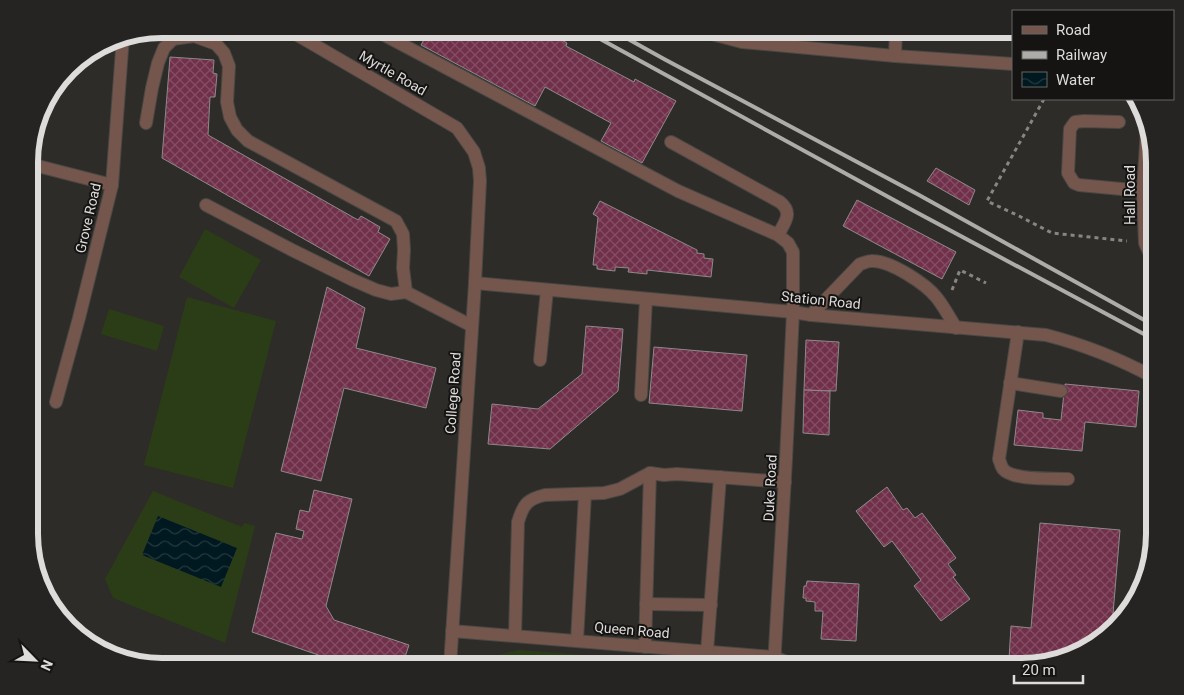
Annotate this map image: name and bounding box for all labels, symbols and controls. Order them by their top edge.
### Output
legend [1012,10,1174,100]
text: Road [1056,21,1090,39]
text: Railway [1056,46,1107,64]
street label: Myrtle Road [357,47,429,99]
text: Water [1056,71,1095,89]
street label: Hall Road [1122,165,1138,225]
street label: Grove Road [72,181,104,255]
street label: Station Road [780,288,862,312]
street label: College Road [442,351,464,435]
street label: Duke Road [760,454,780,522]
street label: Queen Road [594,619,670,641]
north arrow [10,635,60,685]
scale bar [1014,652,1083,684]
text: N [38,658,56,673]
text: 20 m [1022,661,1056,679]

